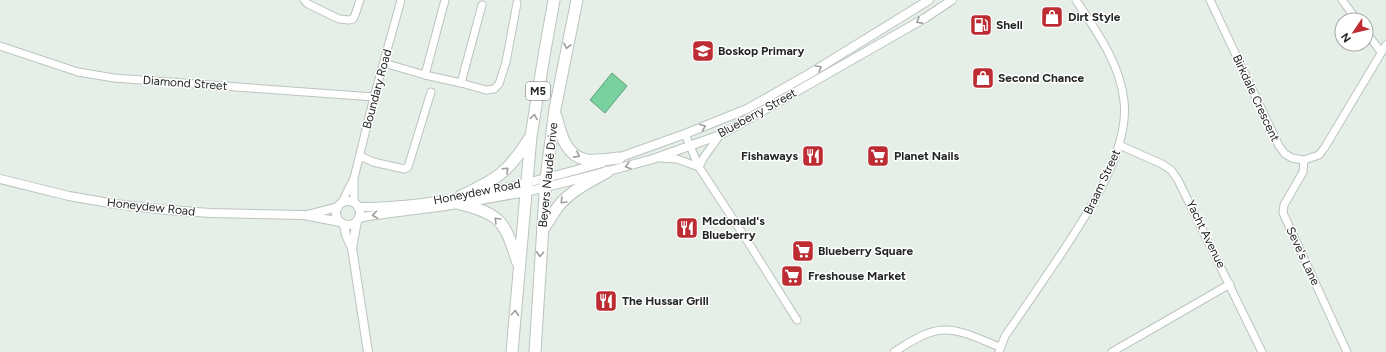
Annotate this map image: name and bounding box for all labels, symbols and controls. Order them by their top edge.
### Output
shop icon: Dirt Style [1039,4,1065,30]
place label: Dirt Style [1068,10,1121,24]
fuel station icon: Shell [968,12,994,38]
north arrow [1334,12,1374,52]
one-way arrow [916,16,923,23]
place label: Shell [996,18,1023,32]
text: N [1338,30,1354,45]
school or university icon: Boskop Primary [690,38,716,64]
one-way arrow [564,43,572,49]
place label: Boskop Primary [718,44,804,58]
street label: Boundary Road [360,48,394,130]
street label: Birkdale Crescent [1230,52,1282,144]
shop icon: Second Chance [970,65,996,91]
one-way arrow [815,66,822,73]
place label: Second Chance [998,71,1085,85]
street label: Diamond Street [142,73,228,93]
road number: M5 [526,82,550,100]
street label: Blueberry Street [715,85,799,140]
one-way arrow [529,114,538,120]
street label: Beyers Naudé Drive [536,121,561,228]
one-way arrow [700,123,707,131]
restaurant icon: Fishaways [800,143,826,169]
supermarket icon: Planet Nails [865,143,891,169]
street label: Braam Street [1081,147,1123,217]
place label: Fishaways [741,149,798,163]
place label: Planet Nails [894,149,959,163]
one-way arrow [573,150,580,158]
one-way arrow [625,161,632,169]
one-way arrow [501,167,509,174]
street label: Honeydew Road [432,177,522,207]
street label: Honeydew Road [106,195,196,219]
one-way arrow [560,196,568,204]
street label: Yacht Avenue [1184,198,1229,271]
one-way arrow [372,210,378,219]
place label: Mcdonald's Blueberry [702,214,765,242]
restaurant icon: Mcdonald's Blueberry [674,215,700,241]
one-way arrow [495,217,502,225]
street label: Seve's Lane [1283,225,1323,288]
supermarket icon: Blueberry Square [790,238,816,264]
place label: Blueberry Square [818,244,914,258]
one-way arrow [536,250,545,257]
supermarket icon: Freshouse Market [779,263,805,289]
place label: Freshouse Market [808,269,906,283]
restaurant icon: The Hussar Grill [593,288,619,314]
place label: The Hussar Grill [622,294,709,308]
one-way arrow [511,310,520,316]

